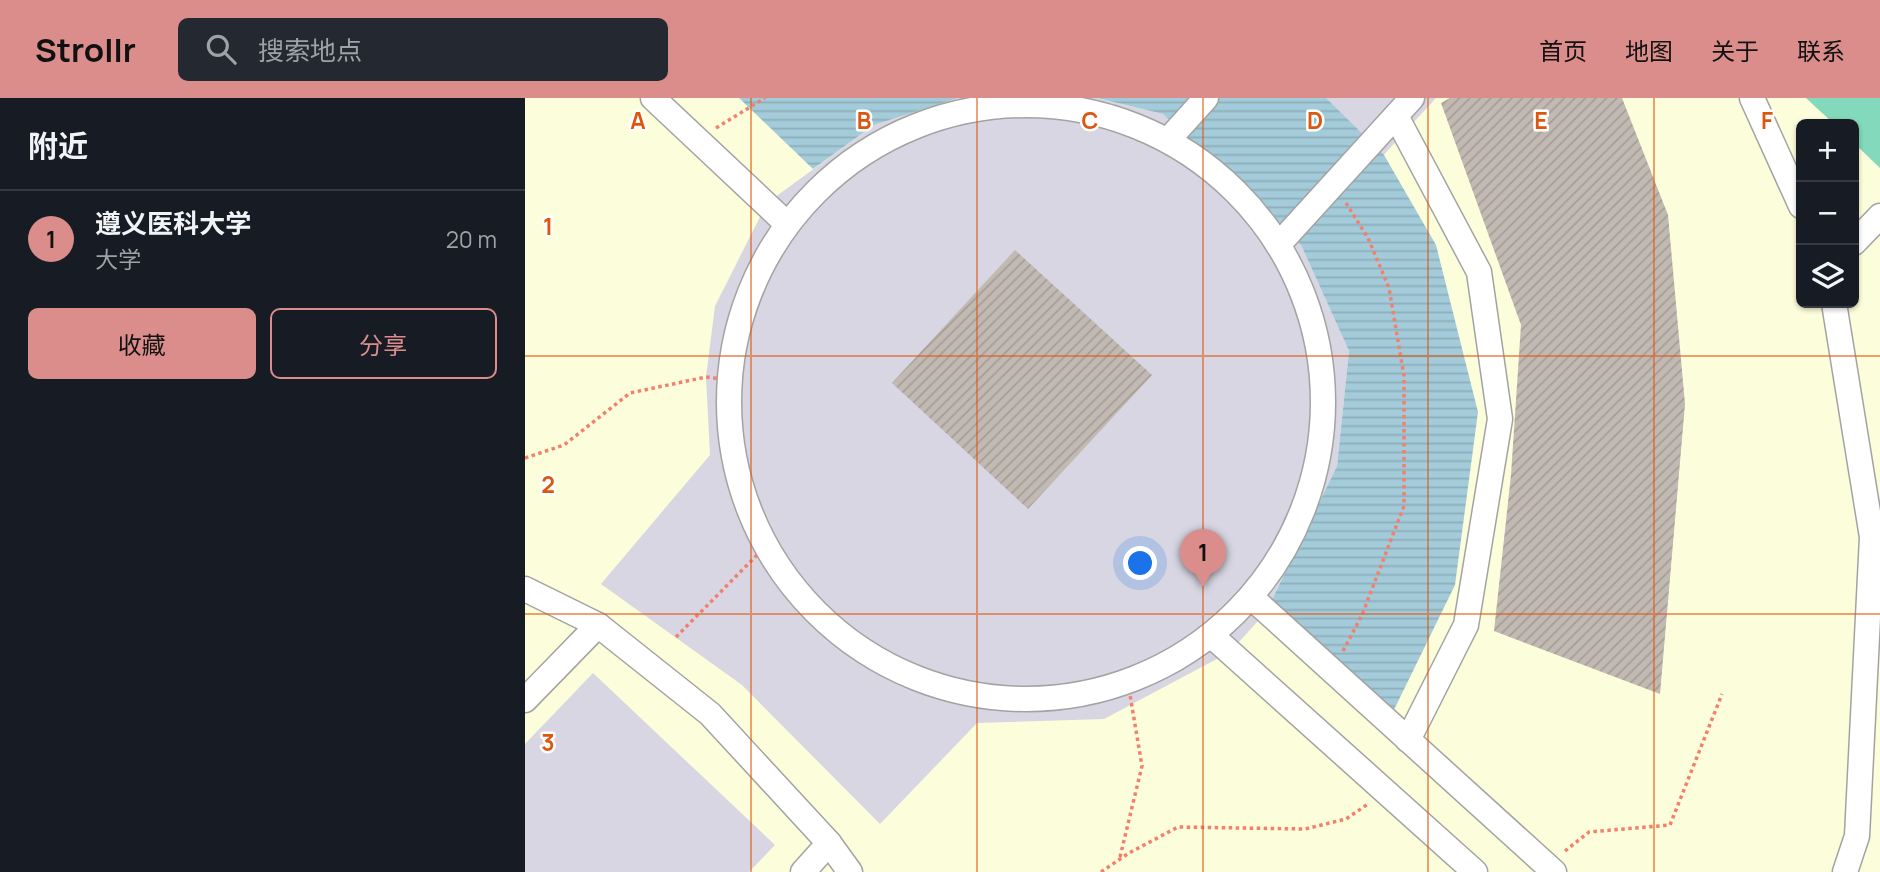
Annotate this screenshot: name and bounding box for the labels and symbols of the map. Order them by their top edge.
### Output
text: A [630,104,646,136]
text: B [857,104,871,136]
text: C [1082,104,1099,136]
text: D [1307,104,1323,136]
text: E [1534,104,1548,136]
text: F [1761,104,1773,136]
text: 1 [543,210,553,242]
text: 2 [541,468,555,500]
pin: 1 [1180,529,1226,587]
your location [1123,546,1157,580]
text: 3 [541,726,555,758]

